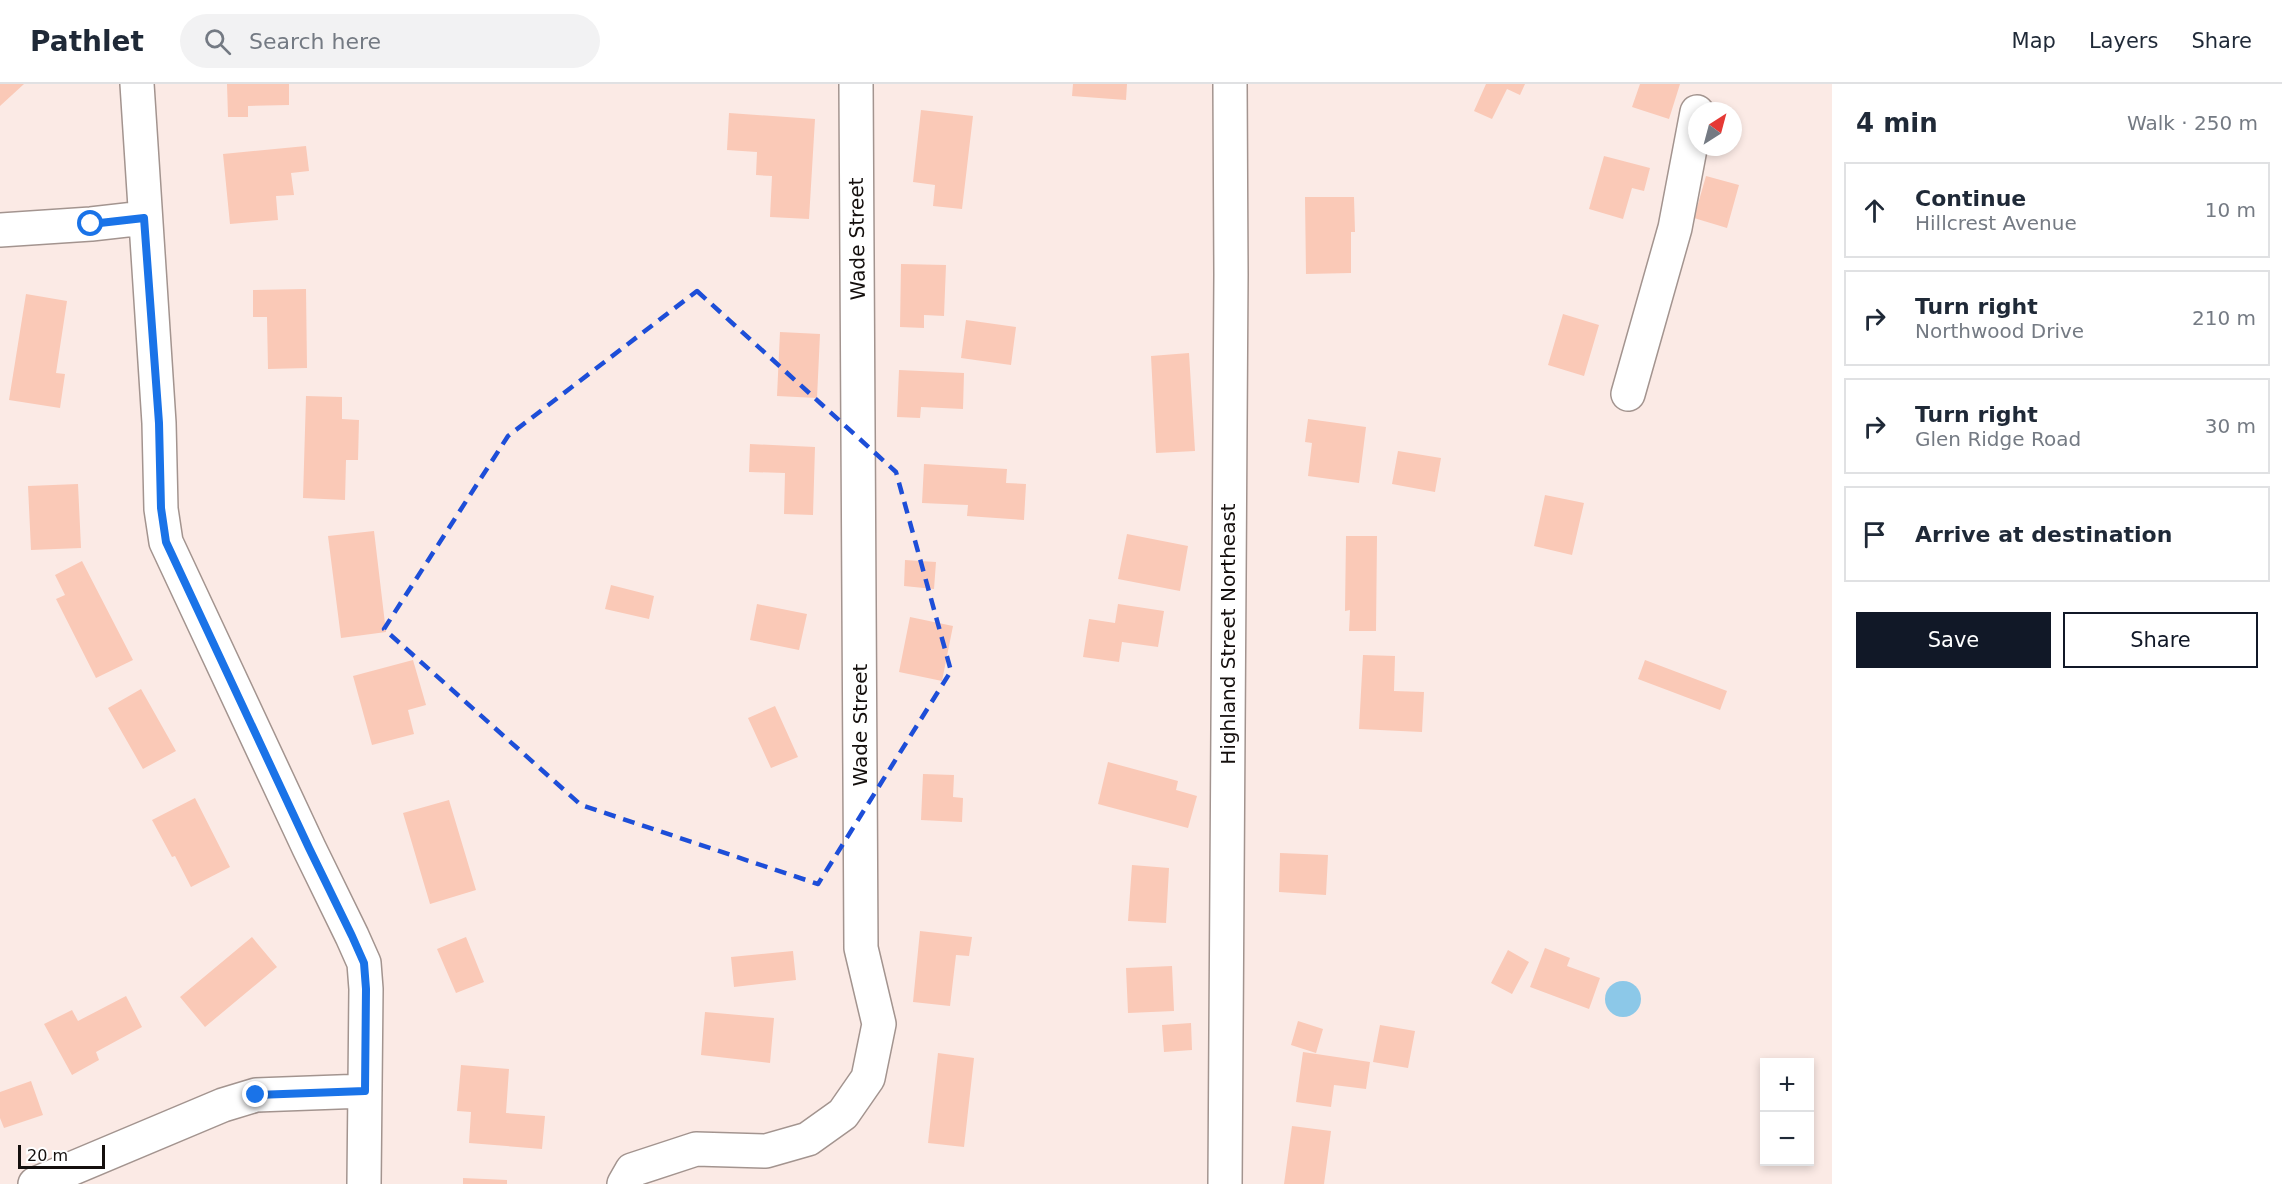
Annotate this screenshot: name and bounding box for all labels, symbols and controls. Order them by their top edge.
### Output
search box [180,14,600,68]
text: Pathlet [30,25,144,58]
icon: search [201,25,234,58]
text: Search here [249,29,381,54]
text: Map [2012,29,2056,53]
text: Layers [2089,29,2158,53]
text: Share [2191,29,2252,53]
north arrow [1688,102,1742,156]
text: 4 min [1856,108,1938,138]
text: Walk · 250 m [2127,111,2258,135]
street label: Wade Street [844,177,870,301]
text: Continue [1915,186,2026,211]
icon: ahead [1858,194,1891,227]
text: 10 m [2205,198,2256,222]
route start [77,210,103,236]
text: Hillcrest Avenue [1915,211,2077,235]
text: Turn right [1915,294,2038,319]
icon: right [1858,302,1891,335]
text: 210 m [2192,306,2256,330]
text: Northwood Drive [1915,319,2084,343]
text: Turn right [1915,402,2038,427]
icon: right [1858,410,1891,443]
text: 30 m [2205,414,2256,438]
text: Glen Ridge Road [1915,427,2081,451]
street label: Highland Street Northeast [1216,503,1240,765]
icon: arrive [1858,518,1891,551]
text: Arrive at destination [1915,522,2172,547]
button: Save [1856,612,2051,668]
button: Share [2063,612,2258,668]
street label: Wade Street [848,663,872,786]
map controls [1760,1058,1814,1166]
button: + [1760,1058,1814,1112]
route end [242,1081,268,1107]
button: − [1760,1112,1814,1166]
scale bar [18,1142,105,1170]
text: 20 m [27,1146,68,1165]

